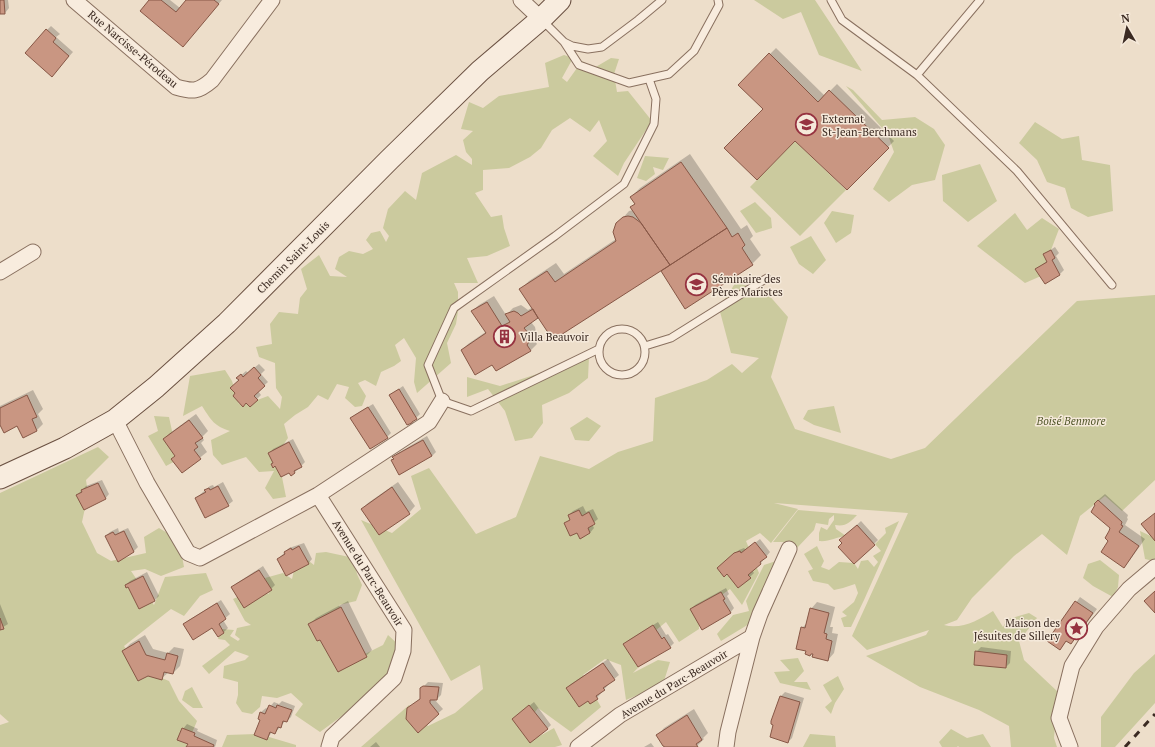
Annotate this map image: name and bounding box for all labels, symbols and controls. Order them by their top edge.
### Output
street label: Rue Narcisse-Pérodeau [85,7,181,91]
north arrow [1107,8,1147,48]
text: N [1120,10,1131,26]
school or university icon: Externat St-Jean-Berchmans [793,112,819,138]
place label: Externat St-Jean-Berchmans [822,112,917,139]
street label: Chemin Saint-Louis [254,218,332,296]
school or university icon: Séminaire des Pères Maristes [683,272,709,298]
place label: Séminaire des Pères Maristes [712,272,783,299]
building icon: Villa Beauvoir [492,324,518,350]
place label: Villa Beauvoir [520,330,590,344]
park label: Boisé Benmore [1036,414,1105,428]
street label: Avenue du Parc-Beauvoir [330,517,407,629]
place label: Maison des Jésuites de Sillery [974,616,1060,643]
place icon: Maison des Jésuites de Sillery [1063,616,1089,642]
street label: Avenue du Parc-Beauvoir [618,646,731,722]

